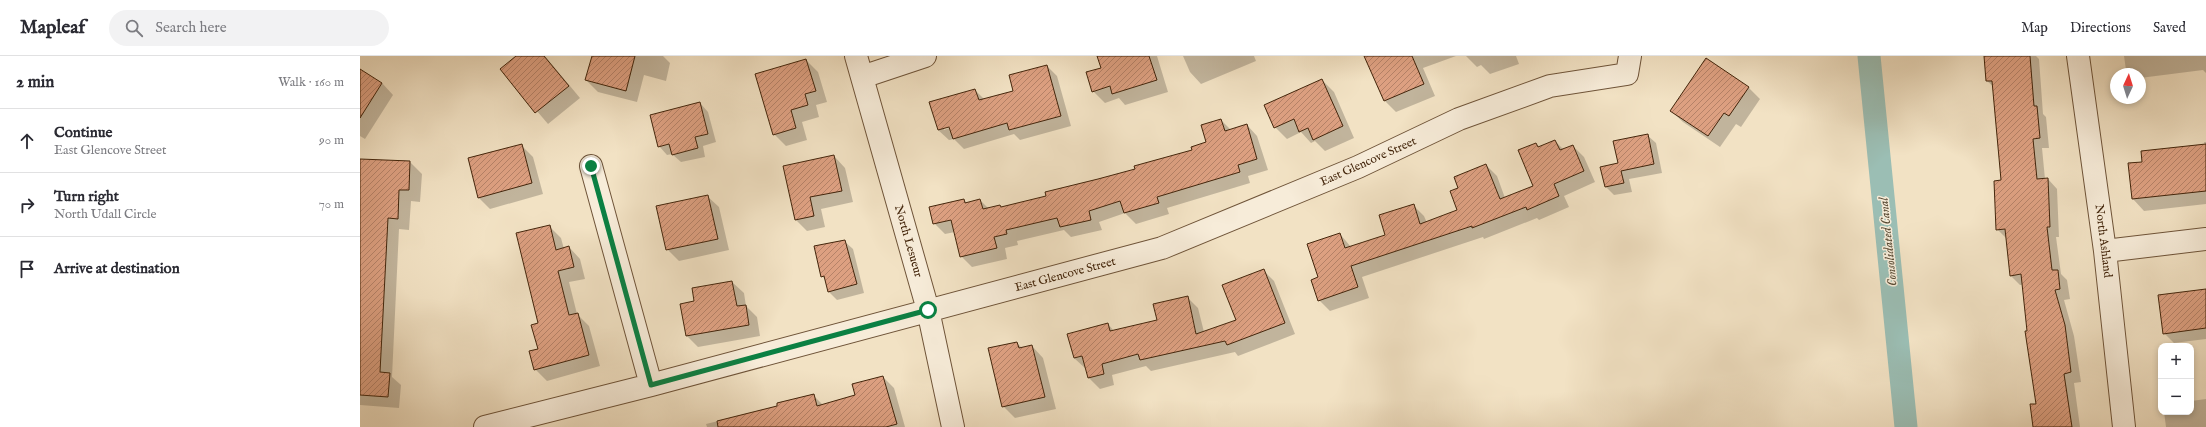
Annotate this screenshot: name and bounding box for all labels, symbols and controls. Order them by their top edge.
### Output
search box [109,10,389,46]
text: Mapleaf [20,16,85,40]
icon: search [123,17,145,39]
text: Search here [155,18,227,37]
text: Map [2021,19,2048,37]
text: Directions [2070,19,2131,37]
text: Saved [2153,19,2186,37]
north arrow [2110,68,2146,104]
text: 2 min [16,72,54,93]
text: Walk · 160 m [278,74,344,91]
text: Continue [54,123,112,142]
icon: ahead [16,130,38,152]
text: 90 m [319,132,344,149]
street label: East Glencove Street [1318,133,1419,189]
text: East Glencove Street [54,142,166,159]
route end [582,157,600,175]
text: Turn right [54,187,119,206]
icon: right [16,194,38,216]
text: 70 m [319,196,344,213]
water label: Consolidated Canal [1875,196,1902,287]
street label: North Lesueur [891,203,926,280]
street label: North Ashland [2092,203,2116,279]
text: North Udall Circle [54,206,157,223]
street label: East Glencove Street [1013,254,1117,295]
icon: arrive [16,258,38,280]
text: Arrive at destination [54,259,180,278]
route start [919,301,937,319]
map controls [2158,343,2194,415]
button: + [2158,343,2194,379]
button: − [2158,379,2194,415]

